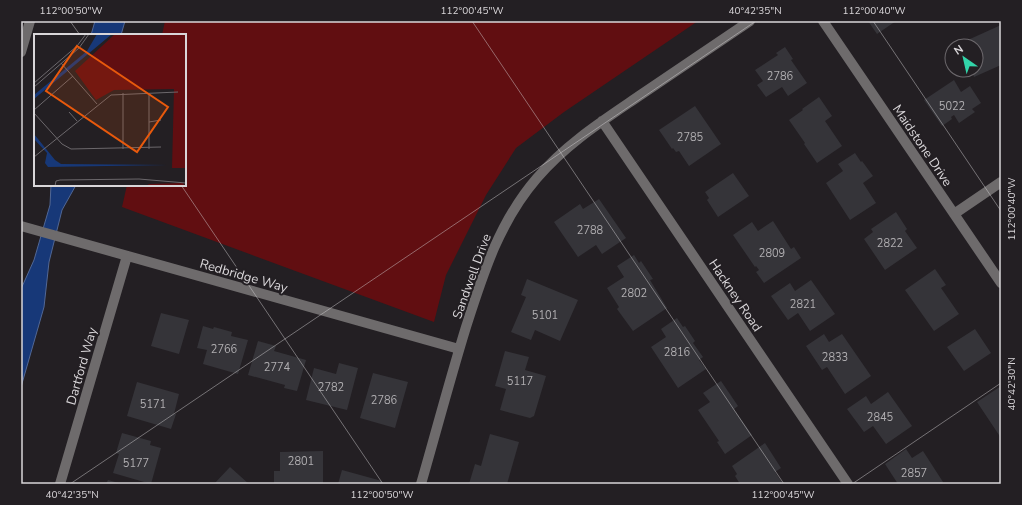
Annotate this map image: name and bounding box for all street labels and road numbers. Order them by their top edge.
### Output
street label: Maidstone Drive [888,101,956,190]
street label: Sandwell Drive [448,231,496,321]
street label: Redbridge Way [198,255,290,297]
street label: Hackney Road [704,256,766,335]
street label: Dartford Way [62,325,102,407]

